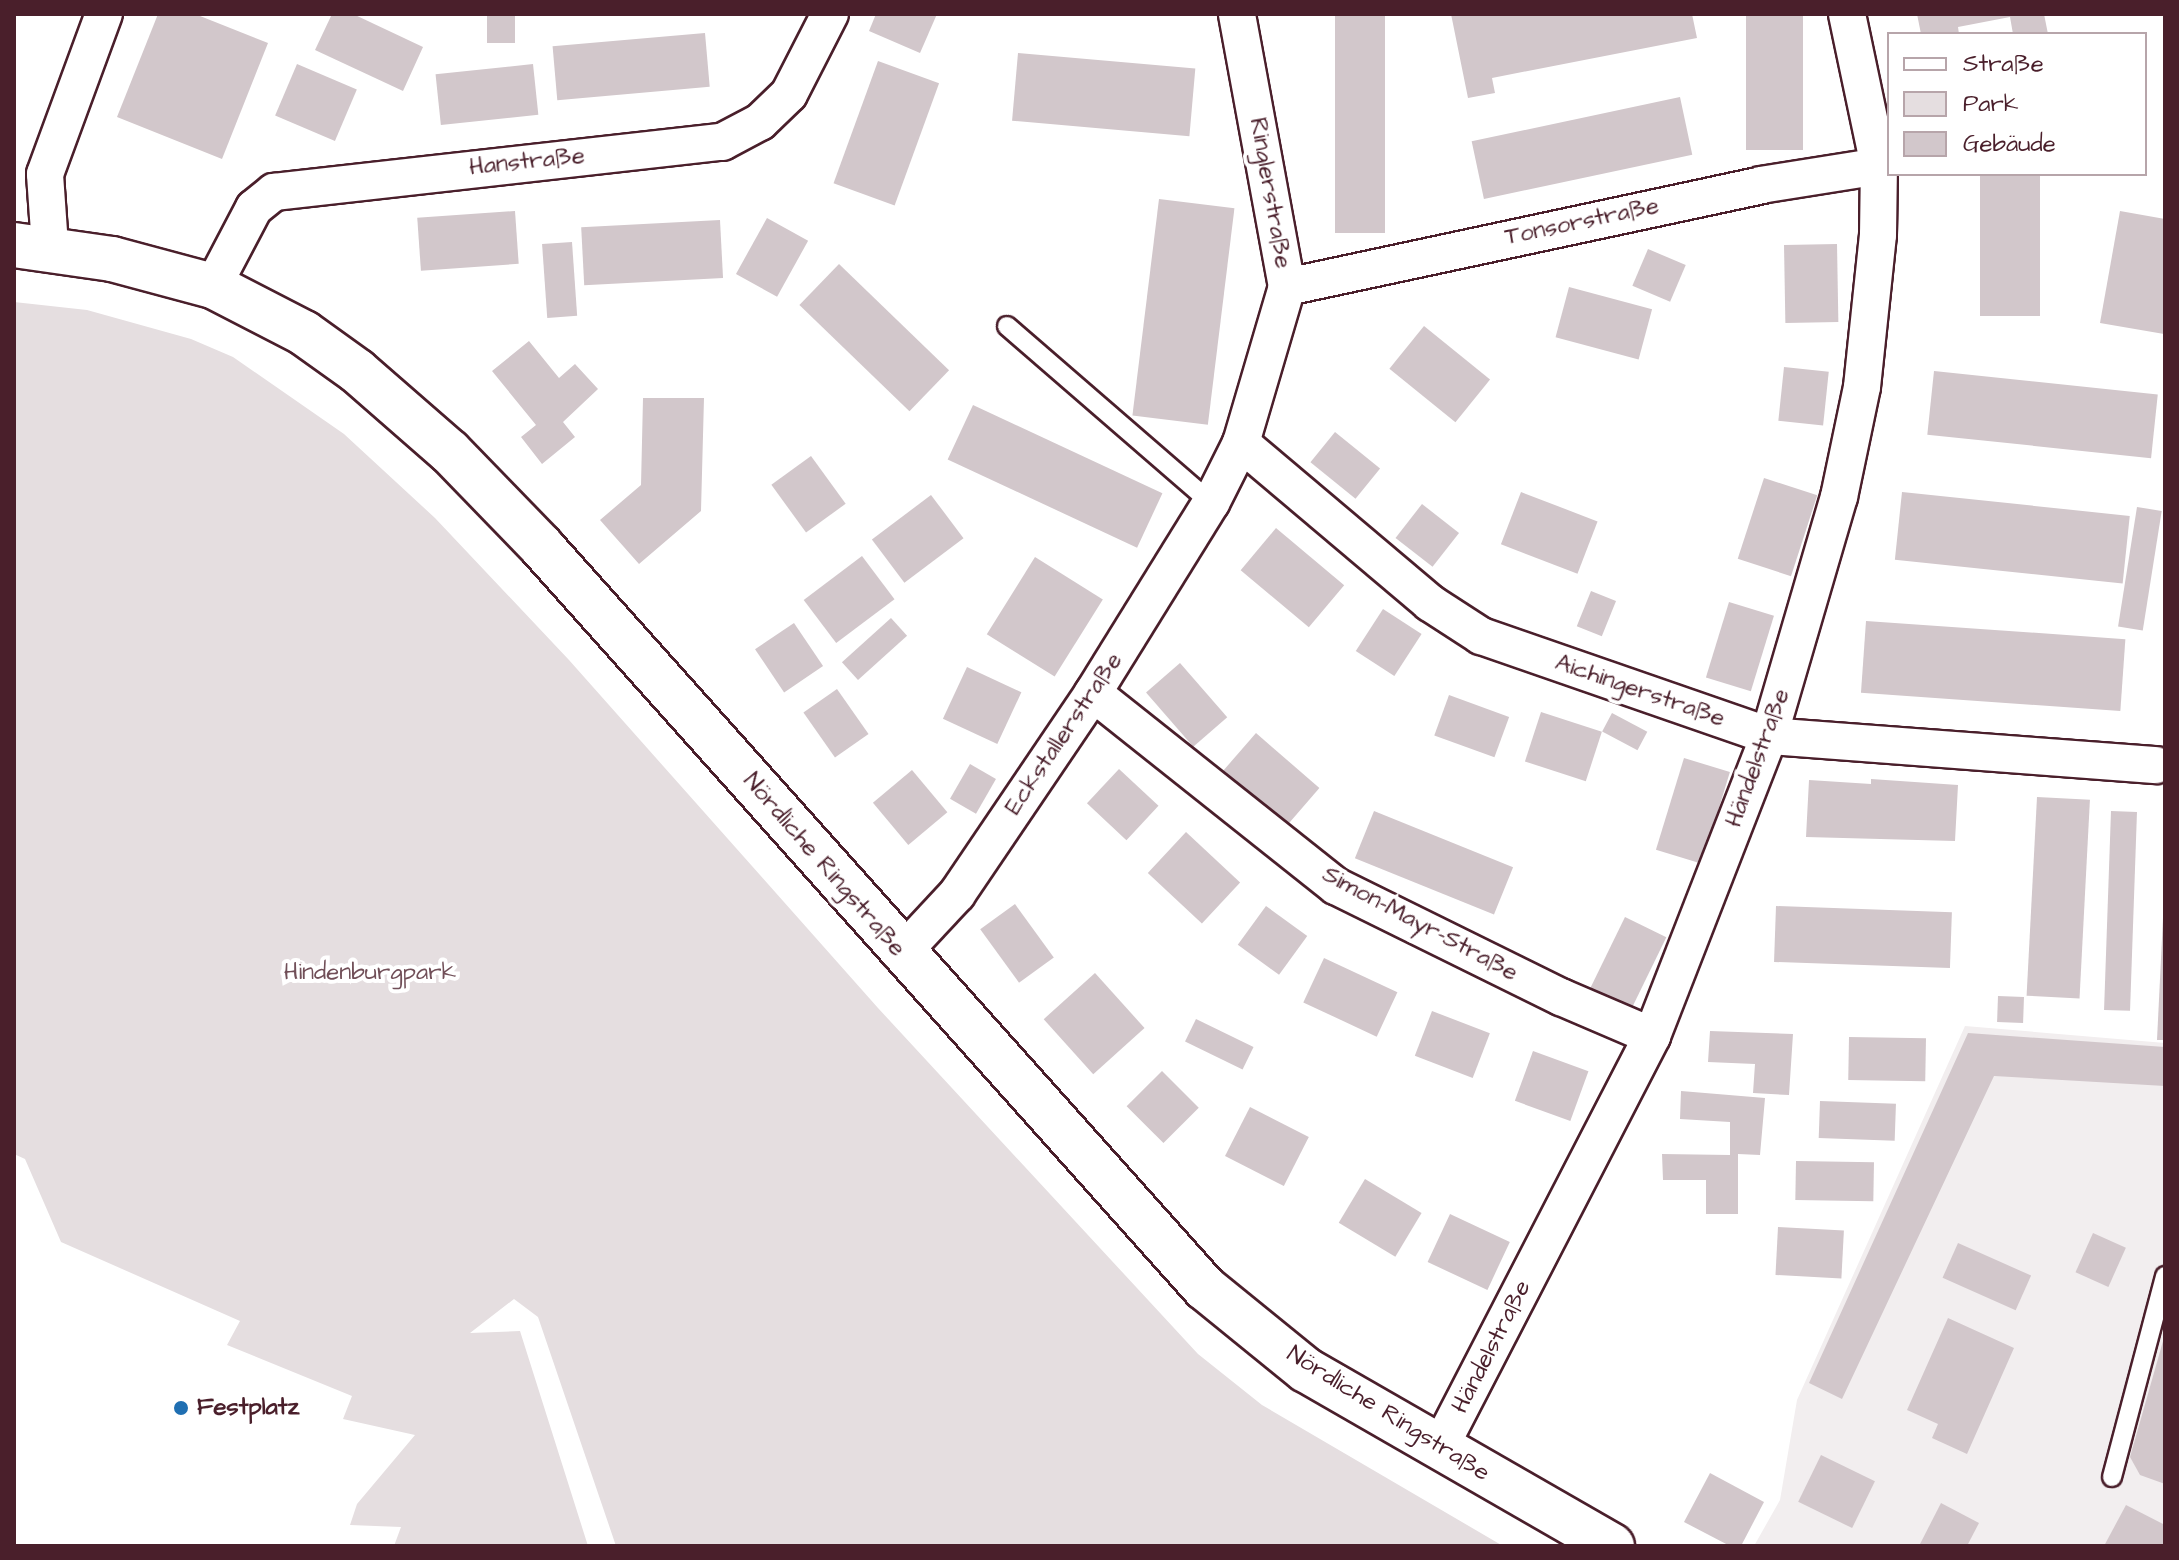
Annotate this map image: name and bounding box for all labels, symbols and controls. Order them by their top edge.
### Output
legend [1887,32,2147,176]
text: Straße [1963,47,2044,81]
text: Park [1963,87,2019,121]
street label: Ringlerstraße [1243,115,1297,271]
text: Gebäude [1963,127,2056,161]
street label: Hanstraße [468,142,586,182]
street label: Tonsorstraße [1502,192,1662,252]
street label: Eckstallerstraße [999,648,1129,820]
street label: Aichingerstraße [1551,648,1729,734]
street label: Händelstraße [1720,685,1796,831]
street label: Nördliche Ringstraße [737,767,911,963]
street label: Simon-Mayr-Straße [1317,860,1523,988]
park label: Hindenburgpark [284,959,456,987]
street label: Händelstraße [1446,1276,1538,1418]
street label: Nördliche Ringstraße [1281,1340,1495,1488]
place label: Festplatz [197,1394,299,1422]
marker: Festplatz [172,1399,190,1417]

